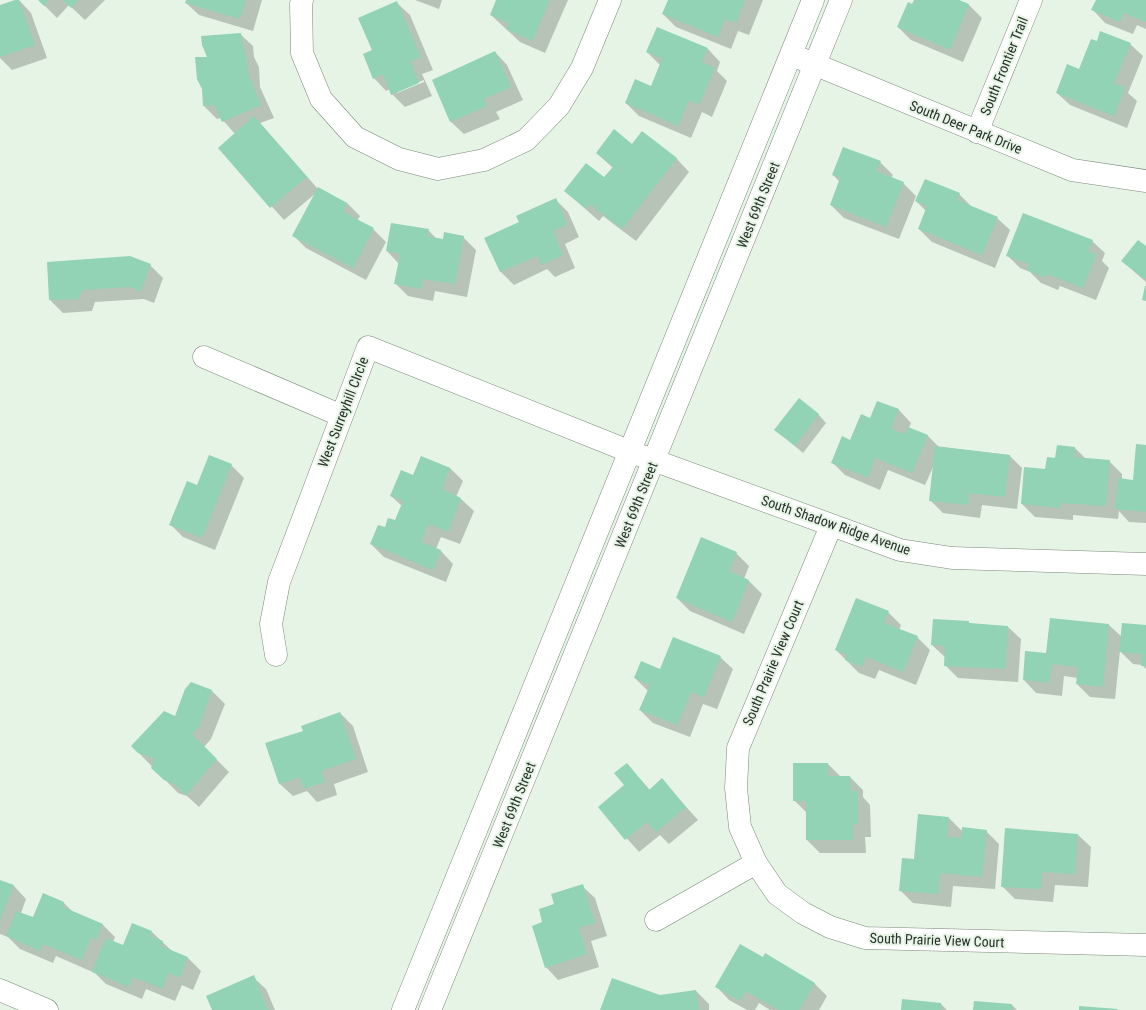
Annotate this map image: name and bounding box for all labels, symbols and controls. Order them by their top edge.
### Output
street label: South Frontier Trail [977,14,1031,118]
street label: South Deer Park Drive [907,97,1025,157]
street label: West 69th Street [733,160,783,250]
street label: West Surreyhill CIrcle [315,354,372,469]
street label: West 69th Street [611,460,661,550]
street label: South Shadow Ridge Avenue [759,492,913,558]
street label: South Prairie View Court [739,598,807,728]
street label: West 69th Street [489,760,539,850]
street label: South Prairie View Court [870,930,1004,950]

